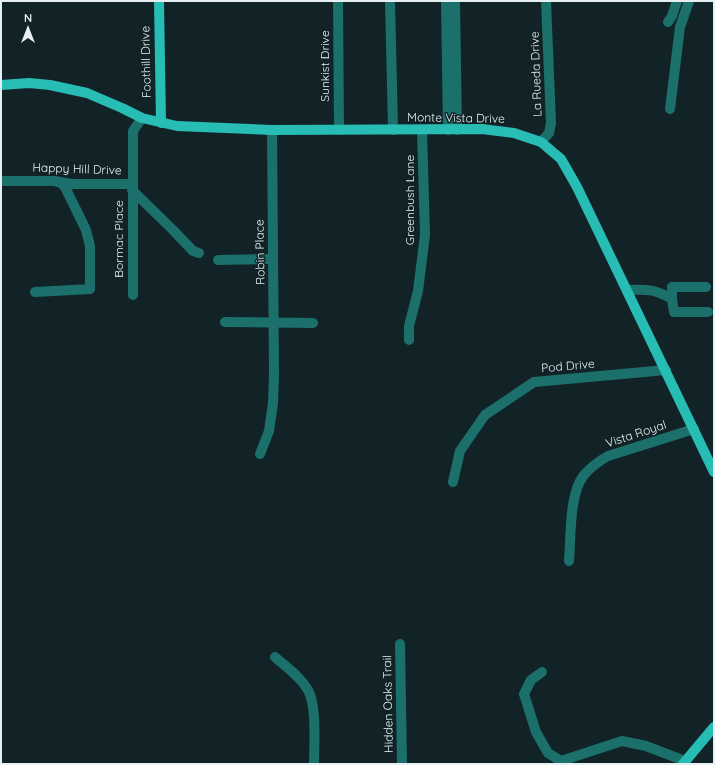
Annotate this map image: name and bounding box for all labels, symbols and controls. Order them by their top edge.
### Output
north arrow [8,8,48,48]
text: N [24,11,32,25]
street label: Foothill Drive [137,26,154,98]
street label: Sunkist Drive [317,30,332,102]
street label: La Rueda Drive [527,31,544,117]
street label: Monte Vista Drive [407,109,505,126]
street label: Greenbush Lane [402,155,417,245]
street label: Happy Hill Drive [32,159,122,178]
street label: Bormac Place [111,200,126,278]
street label: Robin Place [251,219,268,285]
street label: Pod Drive [541,356,596,375]
street label: Vista Royal [604,417,668,450]
street label: Hidden Oaks Trail [379,655,396,753]

